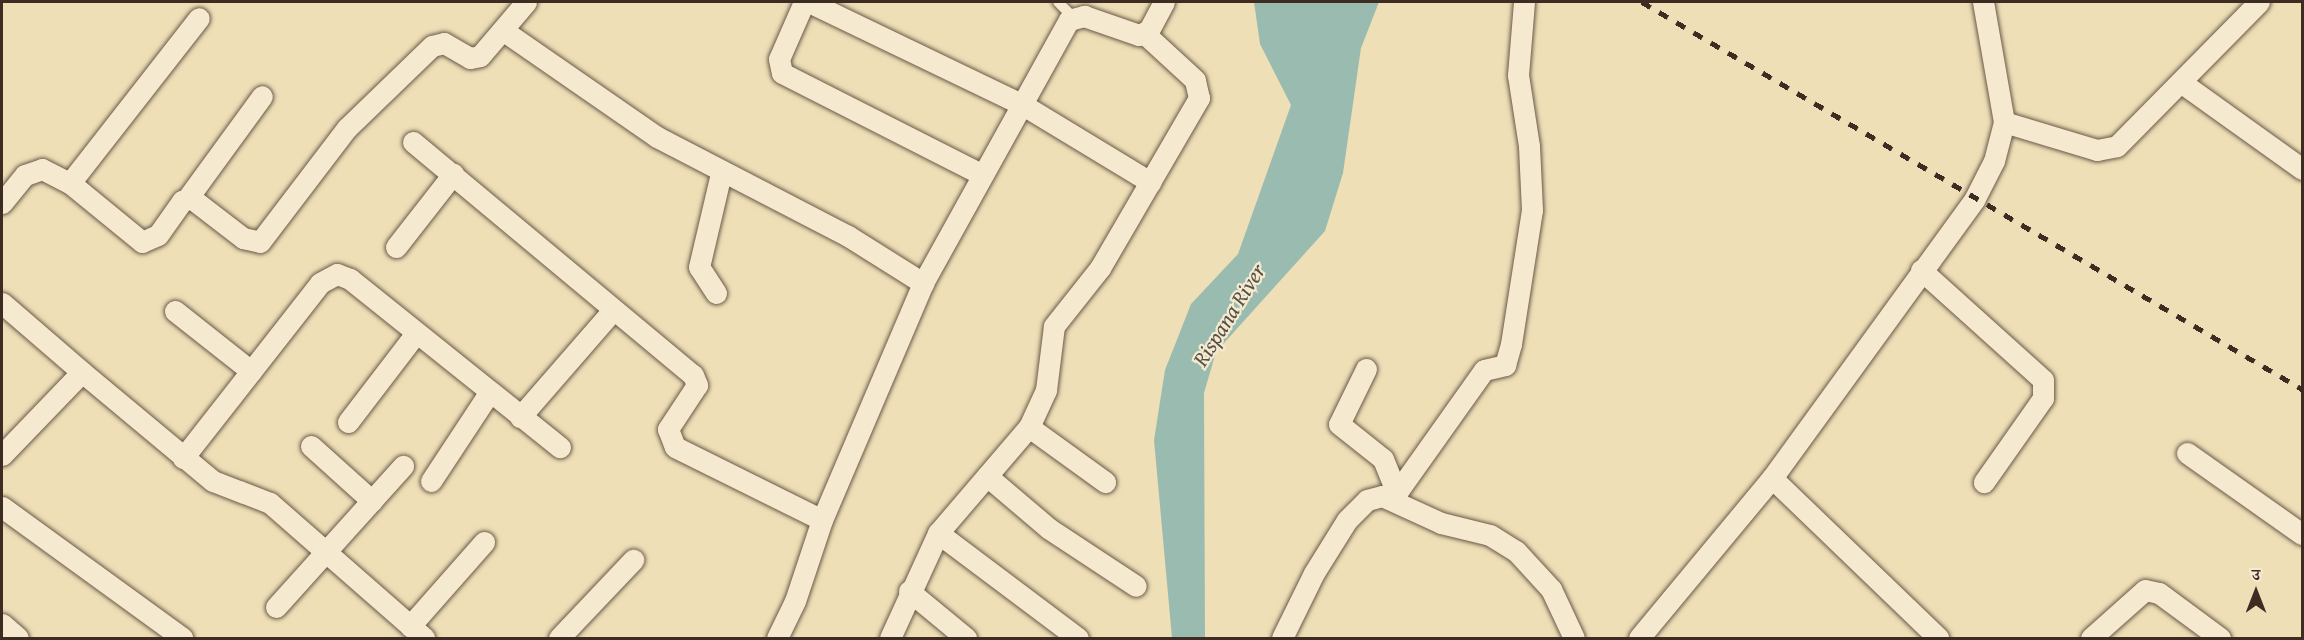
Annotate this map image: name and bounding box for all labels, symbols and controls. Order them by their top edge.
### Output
water label: Rispana River [1187,259,1271,371]
north arrow [2226,562,2286,622]
text: उ [2252,562,2260,586]

